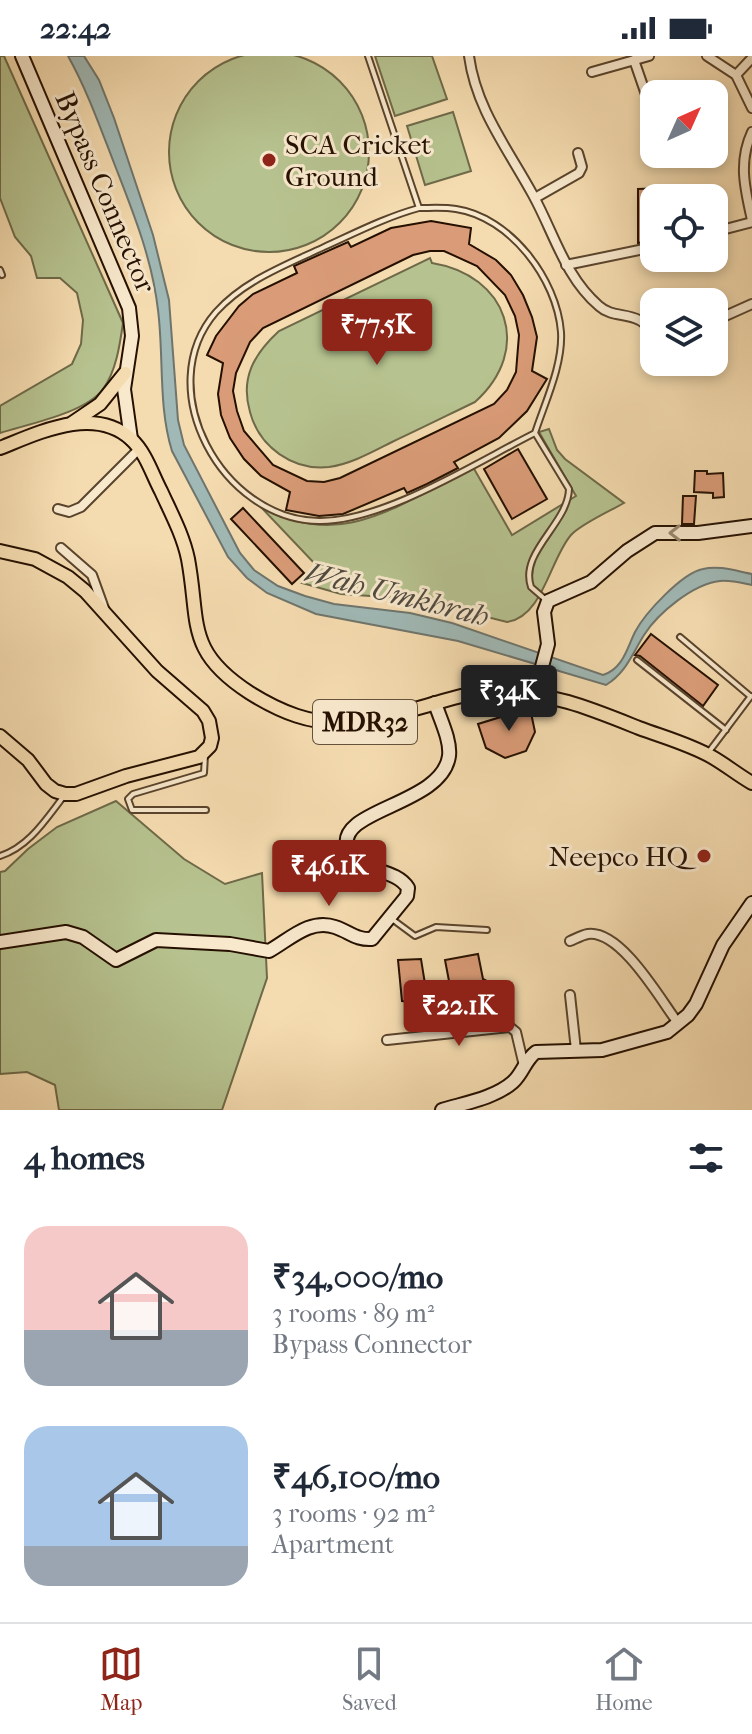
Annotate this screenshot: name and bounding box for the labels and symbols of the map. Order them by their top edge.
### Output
north arrow [640,80,728,168]
street label: Bypass Connector [48,87,163,298]
place label: SCA Cricket Ground [285,128,431,193]
marker: SCA Cricket Ground [260,151,278,169]
pin: ₹77.5K [312,299,442,367]
one-way arrow [668,524,681,542]
water label: Wah Umkhrah [301,555,493,634]
pin: ₹34K [462,665,556,733]
road number: MDR32 [313,700,417,744]
pin: ₹46.1K [264,840,394,908]
place label: Neepco HQ [548,840,697,873]
marker: Neepco HQ [695,847,713,865]
pin: ₹22.1K [394,980,524,1048]

